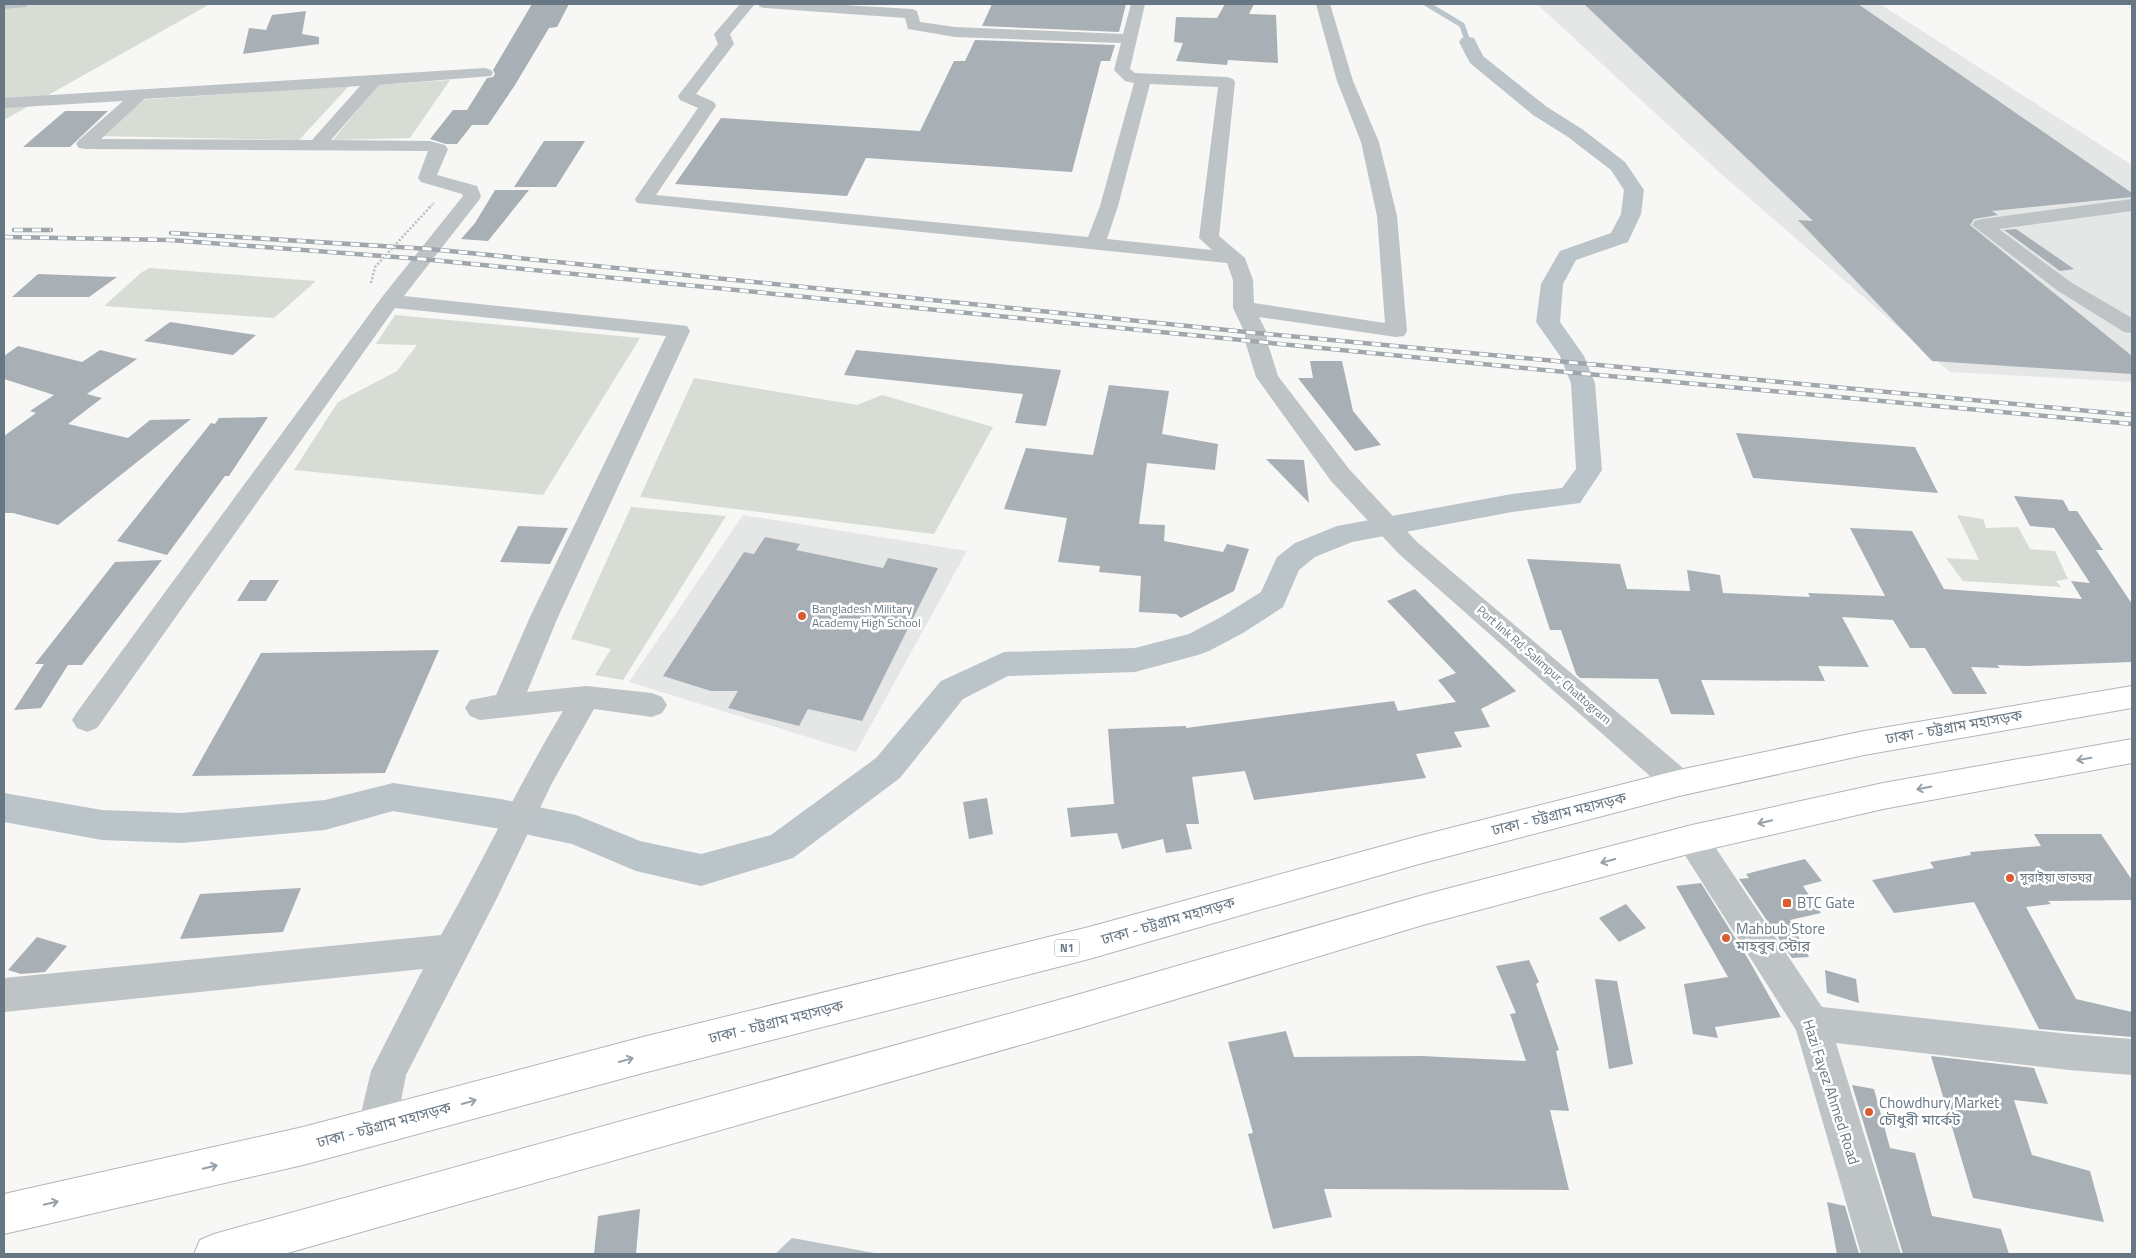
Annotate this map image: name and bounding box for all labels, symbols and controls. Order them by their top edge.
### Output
place label: Bangladesh Military Academy High School [812,599,921,632]
street label: Port link Rd, Salimpur, Chattogram [1473,601,1616,729]
marker: Bangladesh Military Academy High School [796,610,808,622]
street label: ঢাকা - চট্টগ্রাম মহাসড়ক [1883,703,2025,750]
one-way arrow [2076,754,2092,764]
one-way arrow [1917,784,1933,793]
street label: ঢাকা - চট্টগ্রাম মহাসড়ক [1488,785,1630,842]
one-way arrow [1758,818,1774,827]
one-way arrow [1600,857,1616,866]
place label: সুরাইয়া ভাতঘর [2019,868,2093,887]
marker: সুরাইয়া ভাতঘর [2004,872,2016,884]
street label: ঢাকা - চট্টগ্রাম মহাসড়ক [1097,890,1238,951]
place label: BTC Gate [1797,891,1855,914]
marker: BTC Gate [1781,897,1793,909]
place label: Mahbub Store মাহবুব স্টোর [1735,917,1825,957]
marker: Mahbub Store মাহবুব স্টোর [1720,932,1732,944]
road number: N1 [1054,940,1080,956]
street label: ঢাকা - চট্টগ্রাম মহাসড়ক [705,993,847,1050]
street label: Hazi Fayez Ahmed Road [1797,1016,1866,1167]
one-way arrow [618,1055,634,1064]
place label: Chowdhury Market চৌধুরী মার্কেট [1879,1091,2000,1131]
street label: ঢাকা - চট্টগ্রাম মহাসড়ক [313,1095,454,1154]
one-way arrow [461,1097,477,1106]
marker: Chowdhury Market চৌধুরী মার্কেট [1863,1106,1875,1118]
one-way arrow [201,1162,217,1171]
one-way arrow [43,1198,59,1207]

